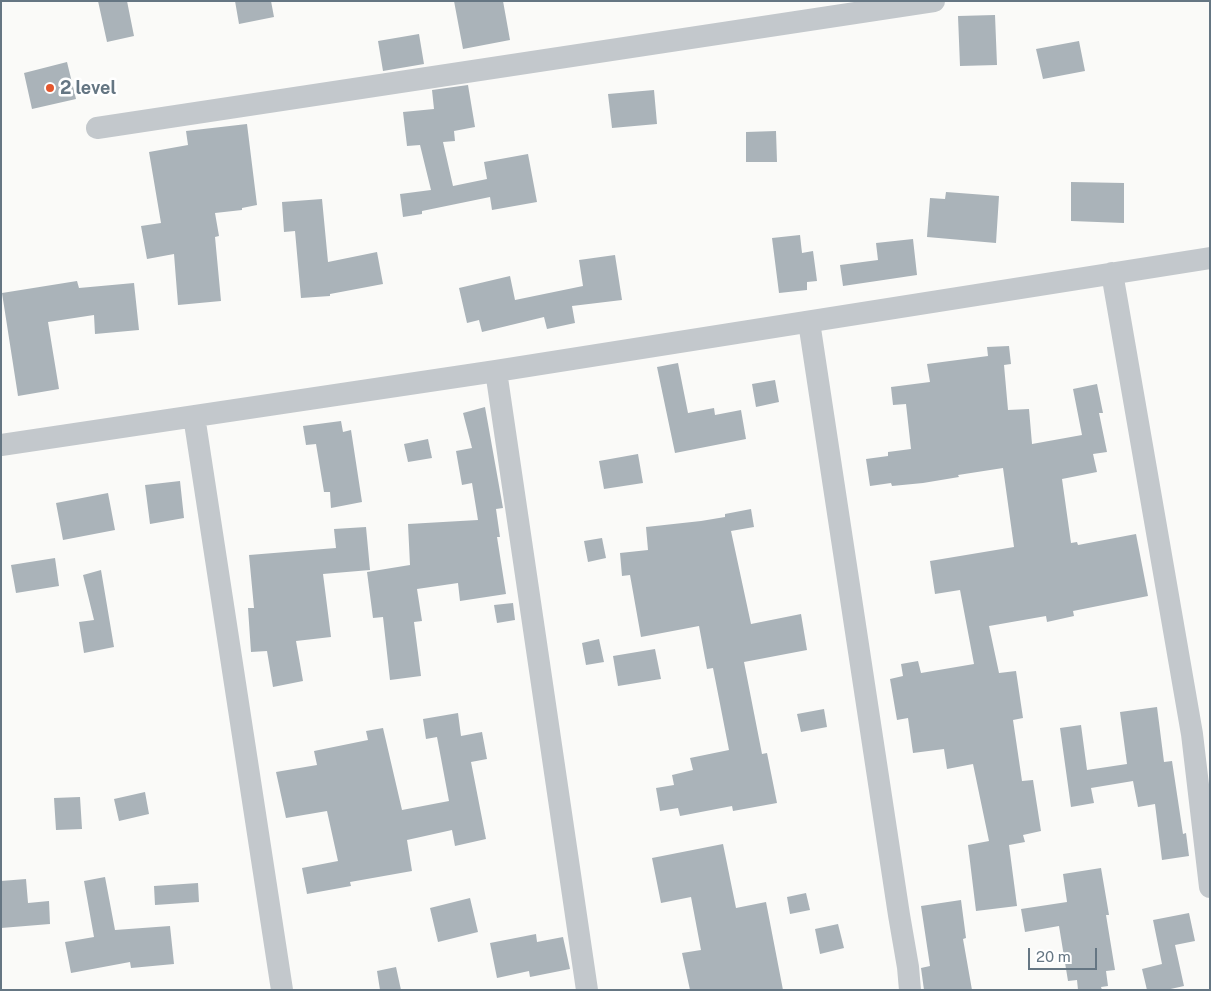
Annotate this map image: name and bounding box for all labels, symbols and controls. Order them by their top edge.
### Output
place label: 2 level [60,77,116,99]
marker: 2 level [44,82,56,94]
scale bar [1031,938,1100,970]
text: 20 m [1036,948,1071,965]

